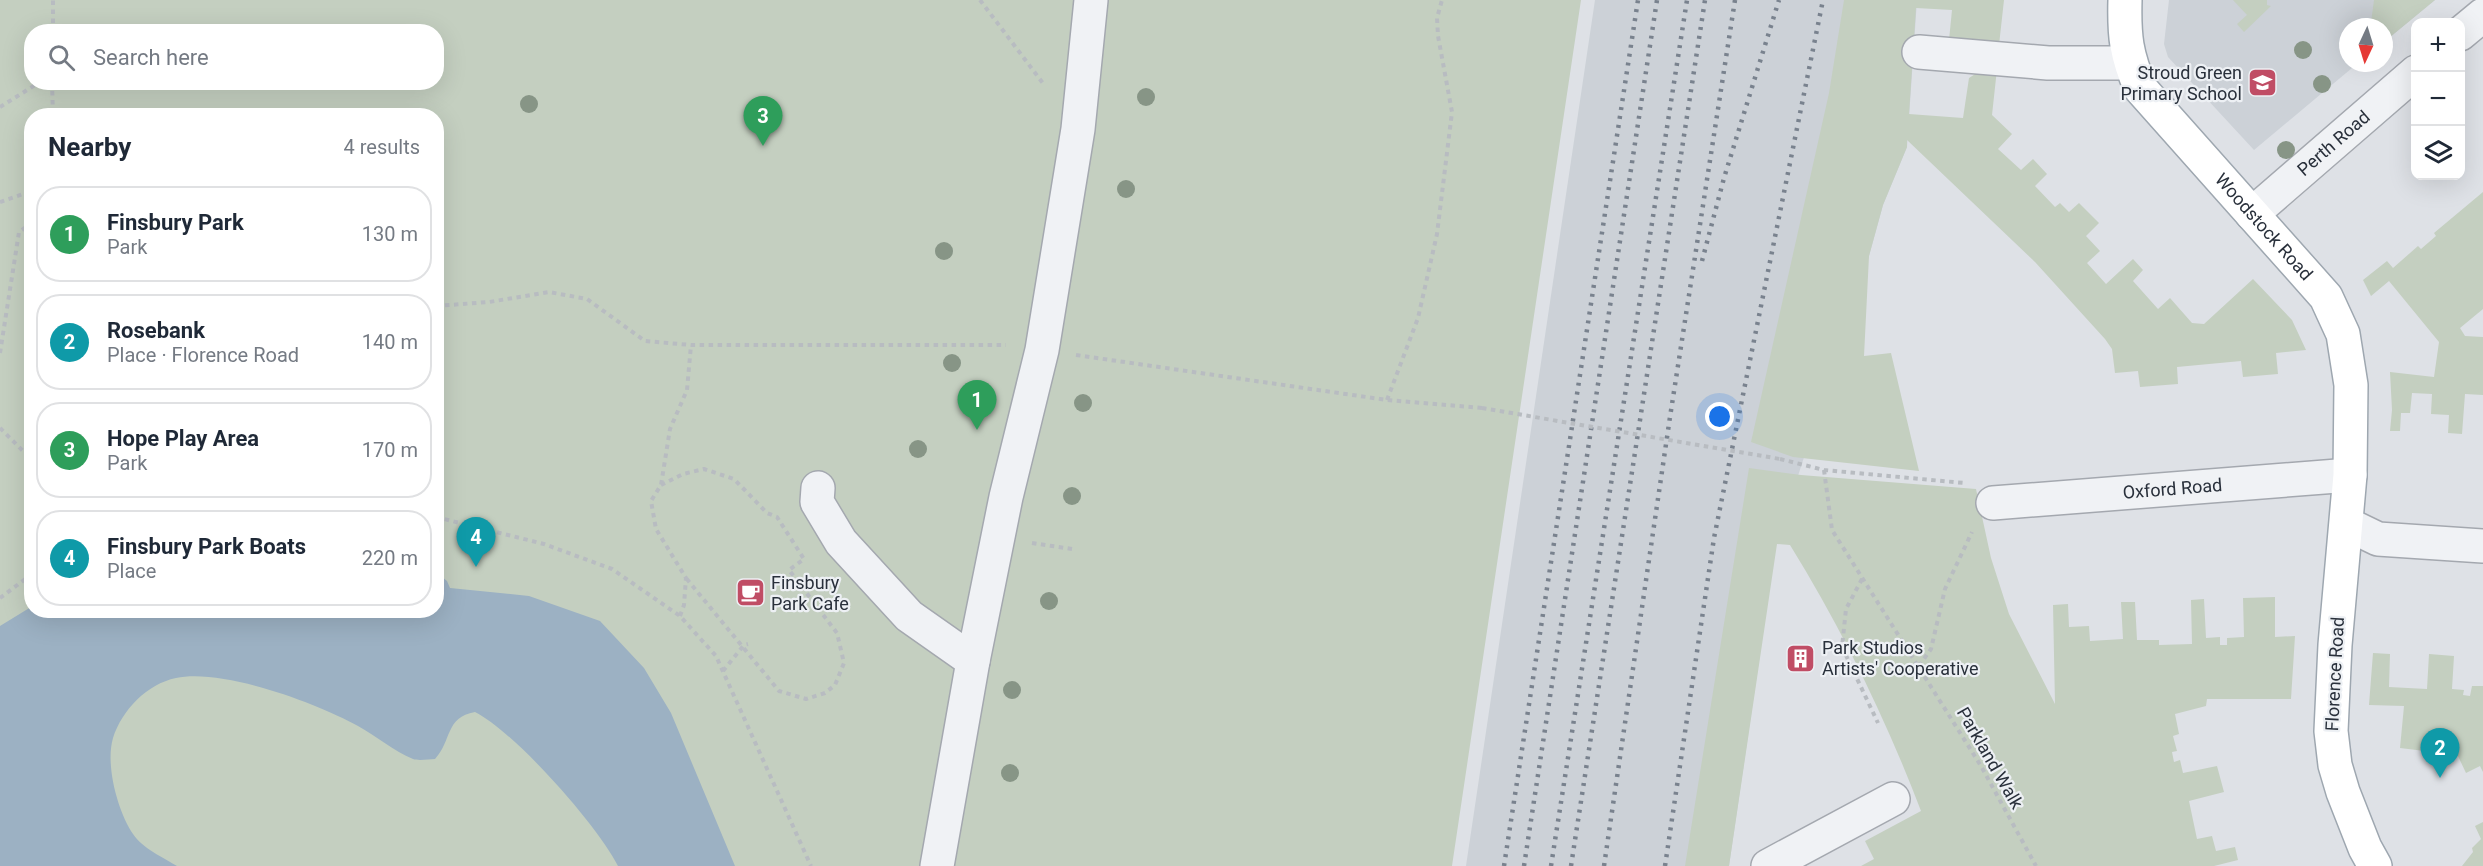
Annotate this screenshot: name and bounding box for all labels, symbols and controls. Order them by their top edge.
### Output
north arrow [2339,18,2393,72]
map controls [2411,18,2465,180]
button: + [2411,18,2465,72]
search box [24,24,444,90]
icon: search [45,41,78,74]
text: Search here [93,45,209,70]
place label: Stroud Green Primary School [2120,62,2242,104]
school or university icon: Stroud Green Primary School [2247,67,2279,99]
button: − [2411,72,2465,126]
pin: 3 [744,96,783,146]
street label: Perth Road [2293,106,2374,180]
button: layers [2411,126,2465,180]
text: Nearby [48,132,131,162]
text: 4 results [344,135,420,159]
street label: Woodstock Road [2211,169,2317,284]
text: Finsbury Park [107,210,244,235]
text: 1 [64,222,75,246]
text: 130 m [362,222,418,246]
text: Park [107,235,147,259]
text: Rosebank [107,318,205,343]
text: 2 [64,330,75,354]
text: 140 m [362,330,418,354]
text: Place · Florence Road [107,343,299,367]
pin: 1 [958,380,996,430]
your location [1705,402,1734,431]
text: Hope Play Area [107,426,259,451]
text: 3 [64,438,75,462]
text: 170 m [362,438,418,462]
text: Park [107,451,147,475]
street label: Oxford Road [2122,474,2223,503]
pin: 4 [456,518,496,567]
text: Finsbury Park Boats [107,534,306,559]
text: 4 [64,546,75,570]
text: 220 m [362,546,418,570]
text: Place [107,559,156,583]
place label: Finsbury Park Cafe [771,572,849,614]
cafe icon: Finsbury Park Cafe [734,577,766,609]
street label: Florence Road [2321,616,2348,732]
place label: Park Studios Artists' Cooperative [1822,637,1978,679]
building icon: Park Studios Artists' Cooperative [1785,642,1817,674]
street label: Parkland Walk [1953,703,2028,813]
pin: 2 [2420,728,2460,778]

